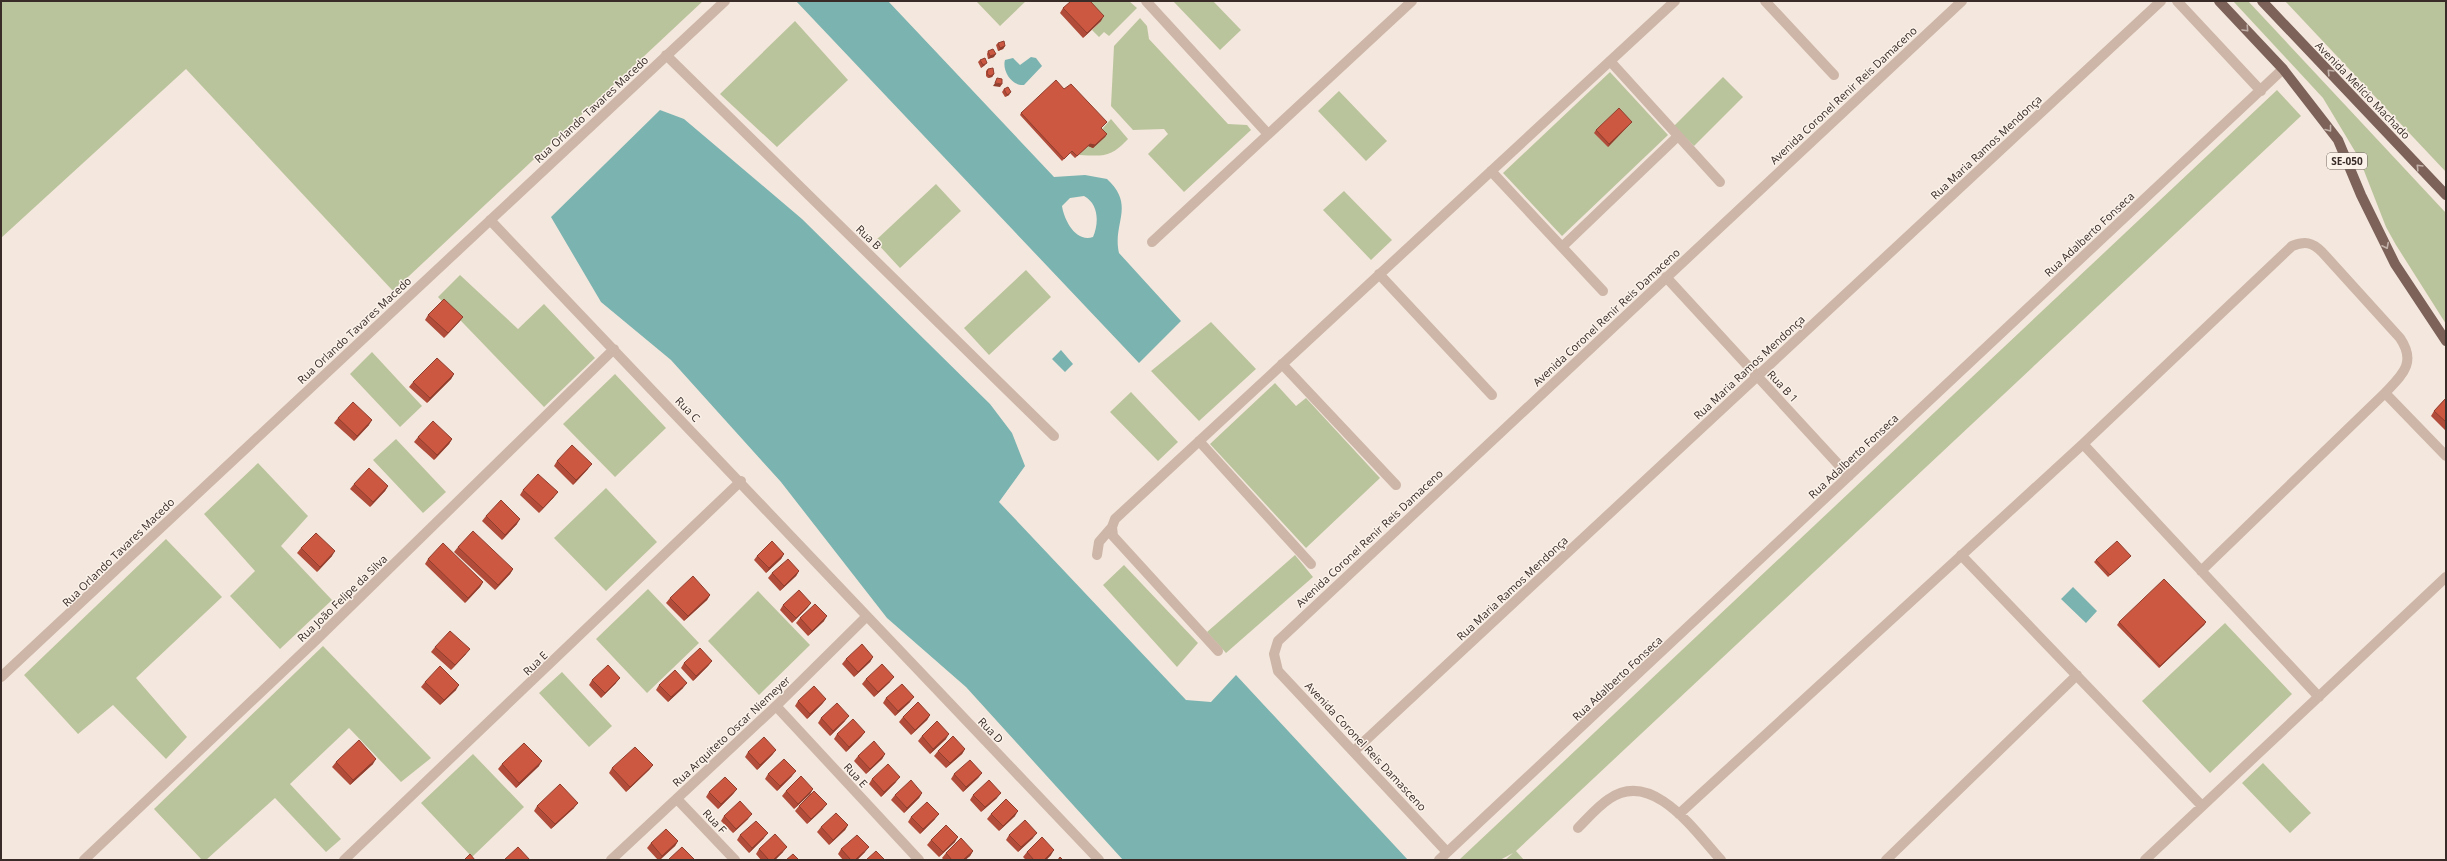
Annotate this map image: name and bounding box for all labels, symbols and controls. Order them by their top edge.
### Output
street label: Avenida Coronel Renir Reis Damaceno [1766,22,1920,167]
one-way arrow [2241,25,2248,32]
street label: Avenida Melício Machado [2312,38,2414,142]
street label: Rua Orlando Tavares Macedo [531,52,652,166]
one-way arrow [2327,70,2334,77]
street label: Rua Maria Ramos Mendonça [1927,91,2045,203]
one-way arrow [2325,125,2332,132]
road number: SE-050 [2327,153,2367,169]
one-way arrow [2416,164,2424,172]
street label: Rua Adalberto Fonseca [2041,188,2137,280]
street label: Rua B [853,221,885,253]
one-way arrow [2381,241,2389,249]
street label: Avenida Coronel Renir Reis Damaceno [1529,244,1683,389]
street label: Rua Orlando Tavares Macedo [294,273,415,387]
street label: Rua Maria Ramos Mendonça [1690,311,1808,423]
street label: Rua B 1 [1764,367,1802,405]
street label: Rua C [672,393,704,425]
street label: Rua Adalberto Fonseca [1805,410,1901,502]
street label: Avenida Coronel Renir Reis Damaceno [1292,465,1446,610]
street label: Rua Orlando Tavares Macedo [59,494,178,610]
street label: Rua Maria Ramos Mendonça [1453,532,1571,644]
street label: Rua João Felipe da Silva [294,551,390,645]
street label: Rua Adalberto Fonseca [1569,632,1665,724]
street label: Rua E [519,648,551,678]
street label: Rua Arquiteto Oscar Niemeyer [669,672,794,790]
street label: Avenida Coronel Reis Damasceno [1302,678,1430,814]
street label: Rua D [975,714,1007,746]
street label: Rua E [841,759,871,791]
street label: Rua F [700,806,730,837]

